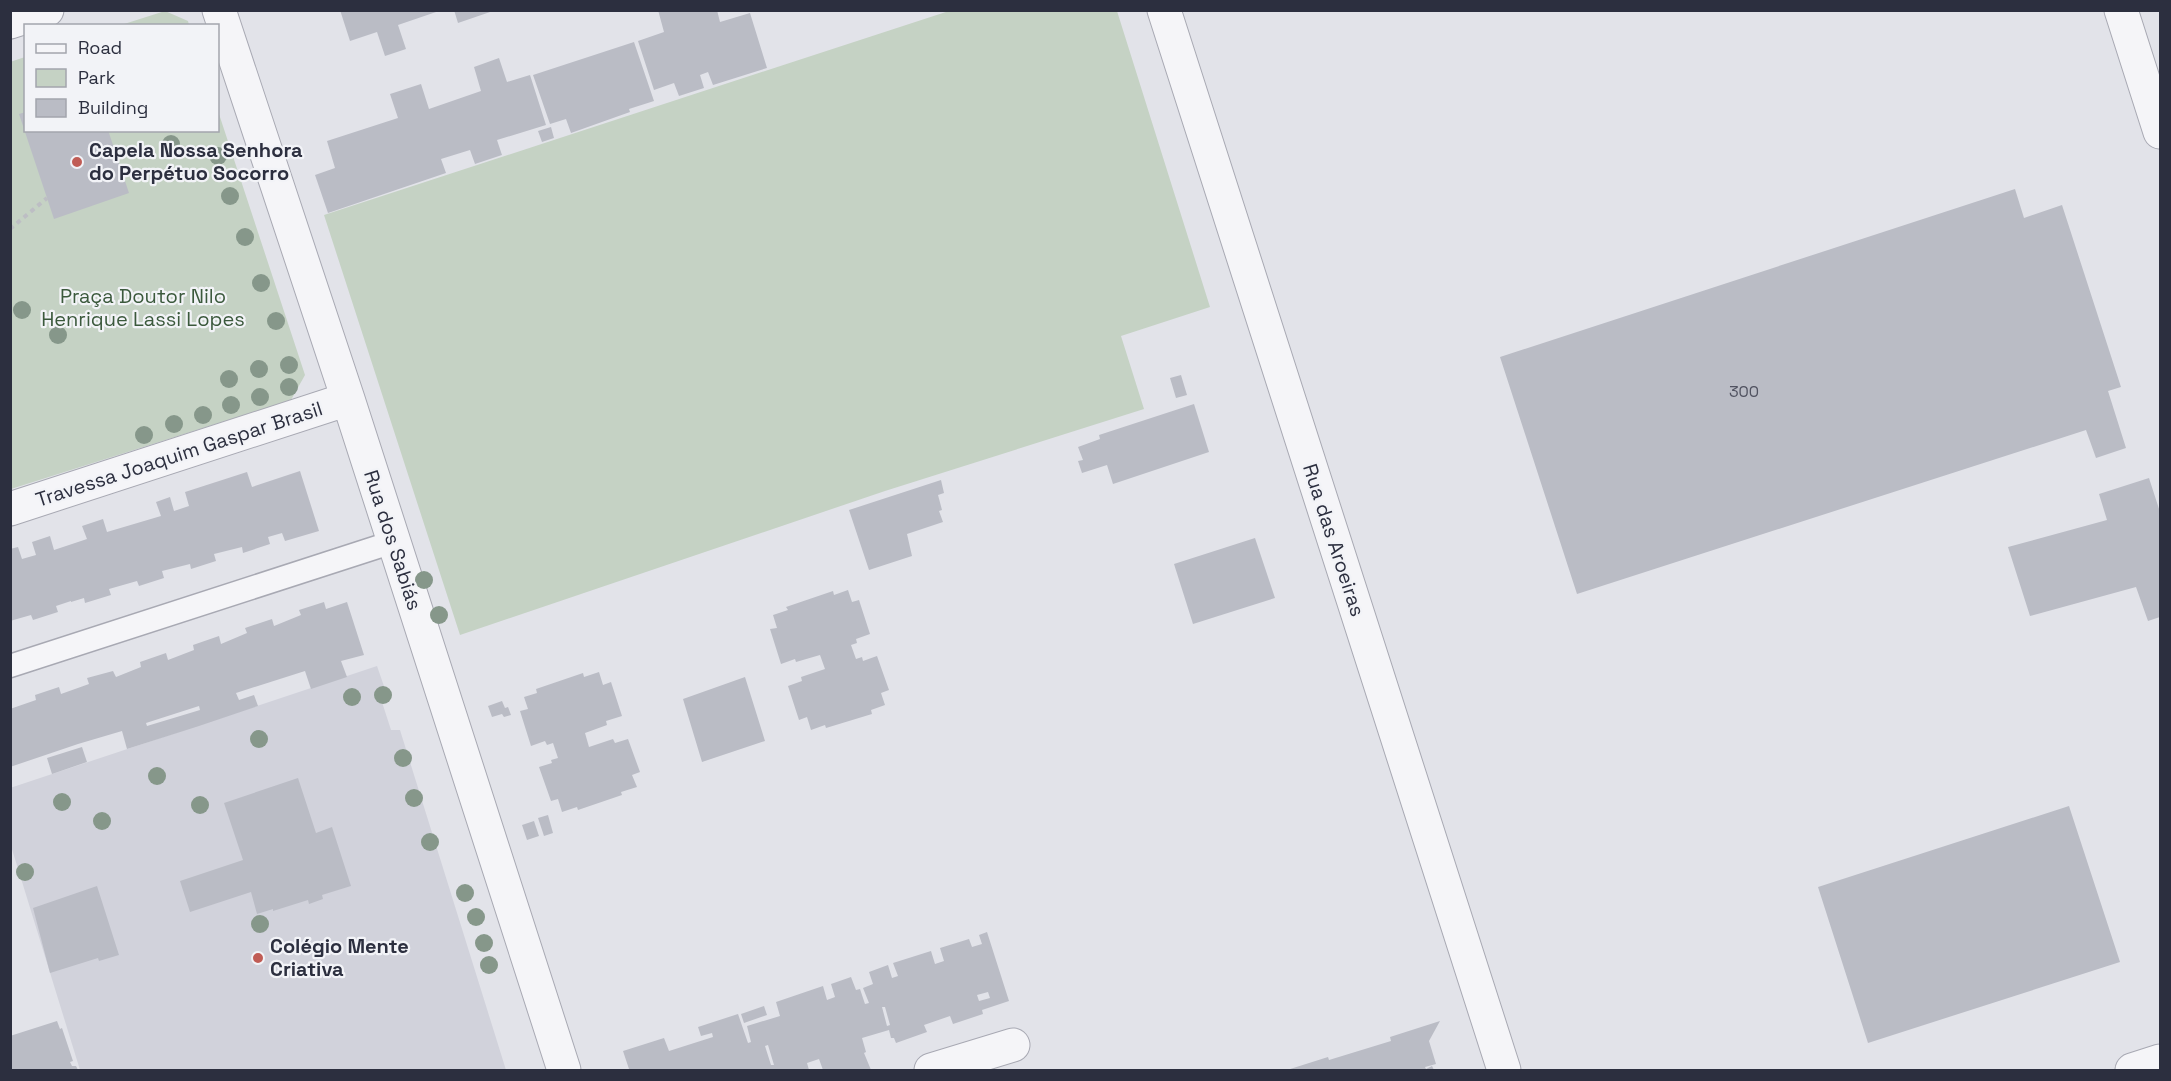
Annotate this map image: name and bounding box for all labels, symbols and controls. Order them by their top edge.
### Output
legend [24,24,219,132]
text: Road [78,36,122,59]
text: Park [78,66,116,89]
text: Building [78,96,148,119]
place label: Capela Nossa Senhora do Perpétuo Socorro [89,137,303,186]
marker: Capela Nossa Senhora do Perpétuo Socorro [70,155,84,169]
park label: Praça Doutor Nilo Henrique Lassi Lopes [41,283,245,332]
house number: 300 [1729,381,1759,402]
street label: Travessa Joaquim Gaspar Brasil [32,395,326,513]
street label: Rua das Aroeiras [1297,460,1371,620]
street label: Rua dos Sabiás [358,467,428,613]
place label: Colégio Mente Criativa [270,933,409,982]
marker: Colégio Mente Criativa [251,951,265,965]

